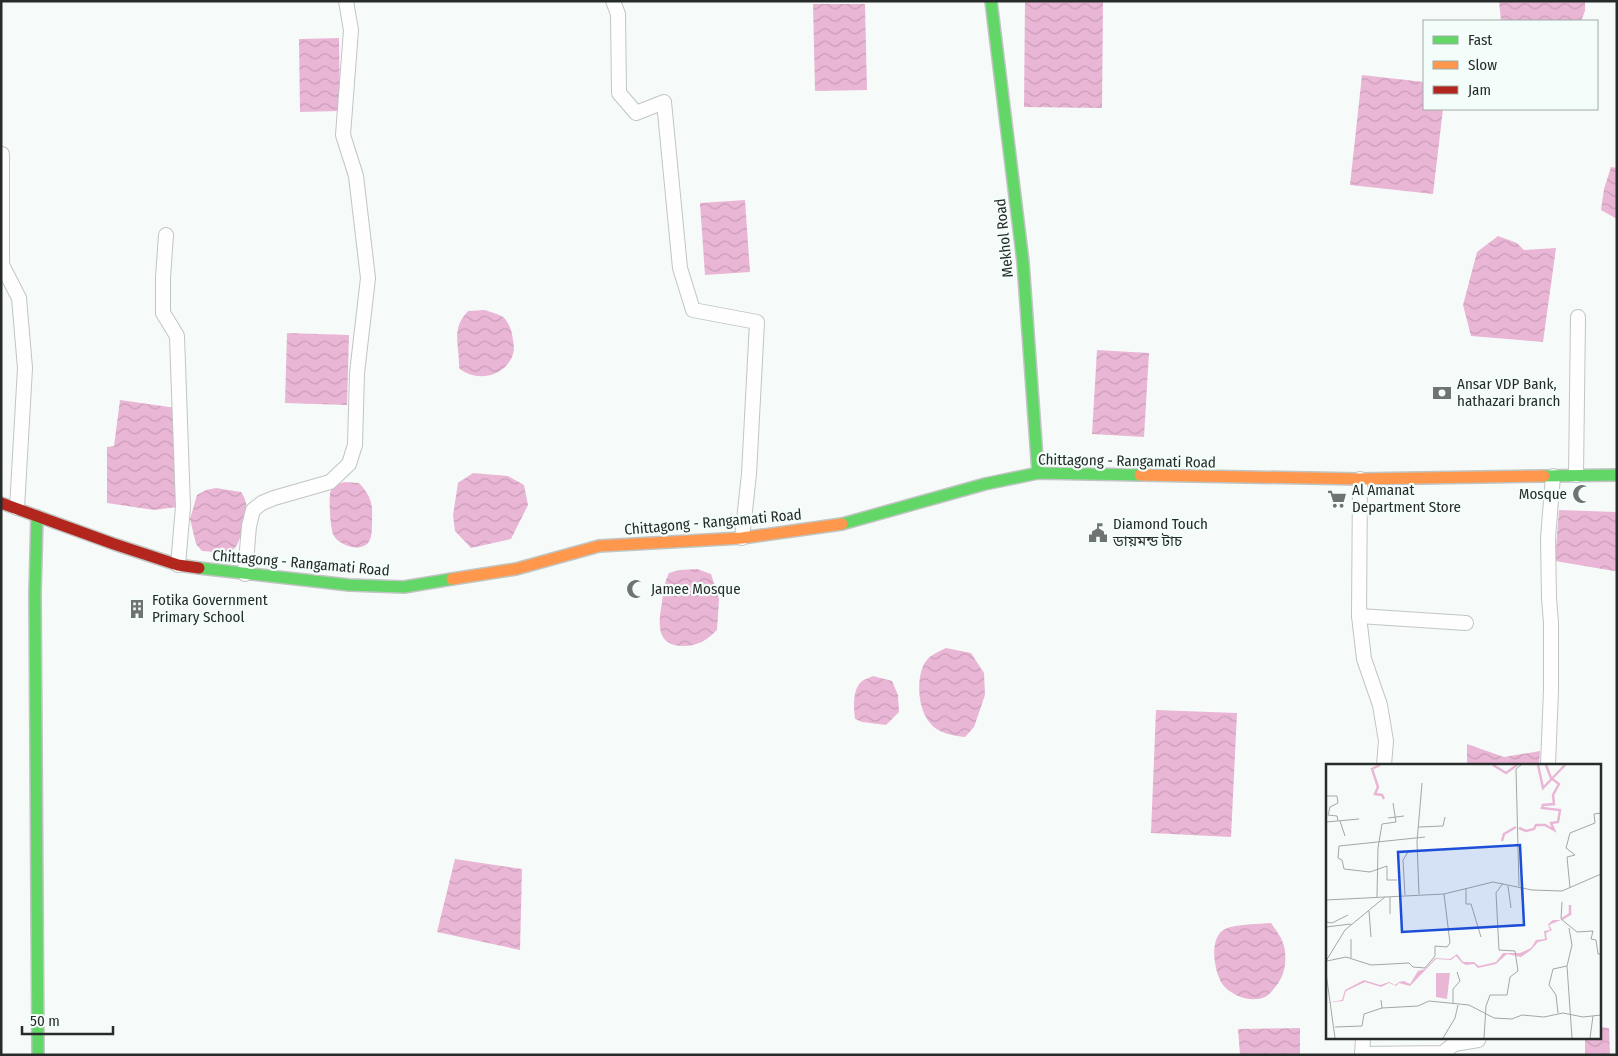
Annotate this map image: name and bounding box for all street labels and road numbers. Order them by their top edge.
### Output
street label: Mekhol Road [991,198,1017,278]
street label: Chittagong - Rangamati Road [1038,450,1216,472]
street label: Chittagong - Rangamati Road [624,505,802,539]
street label: Chittagong - Rangamati Road [212,546,390,580]

